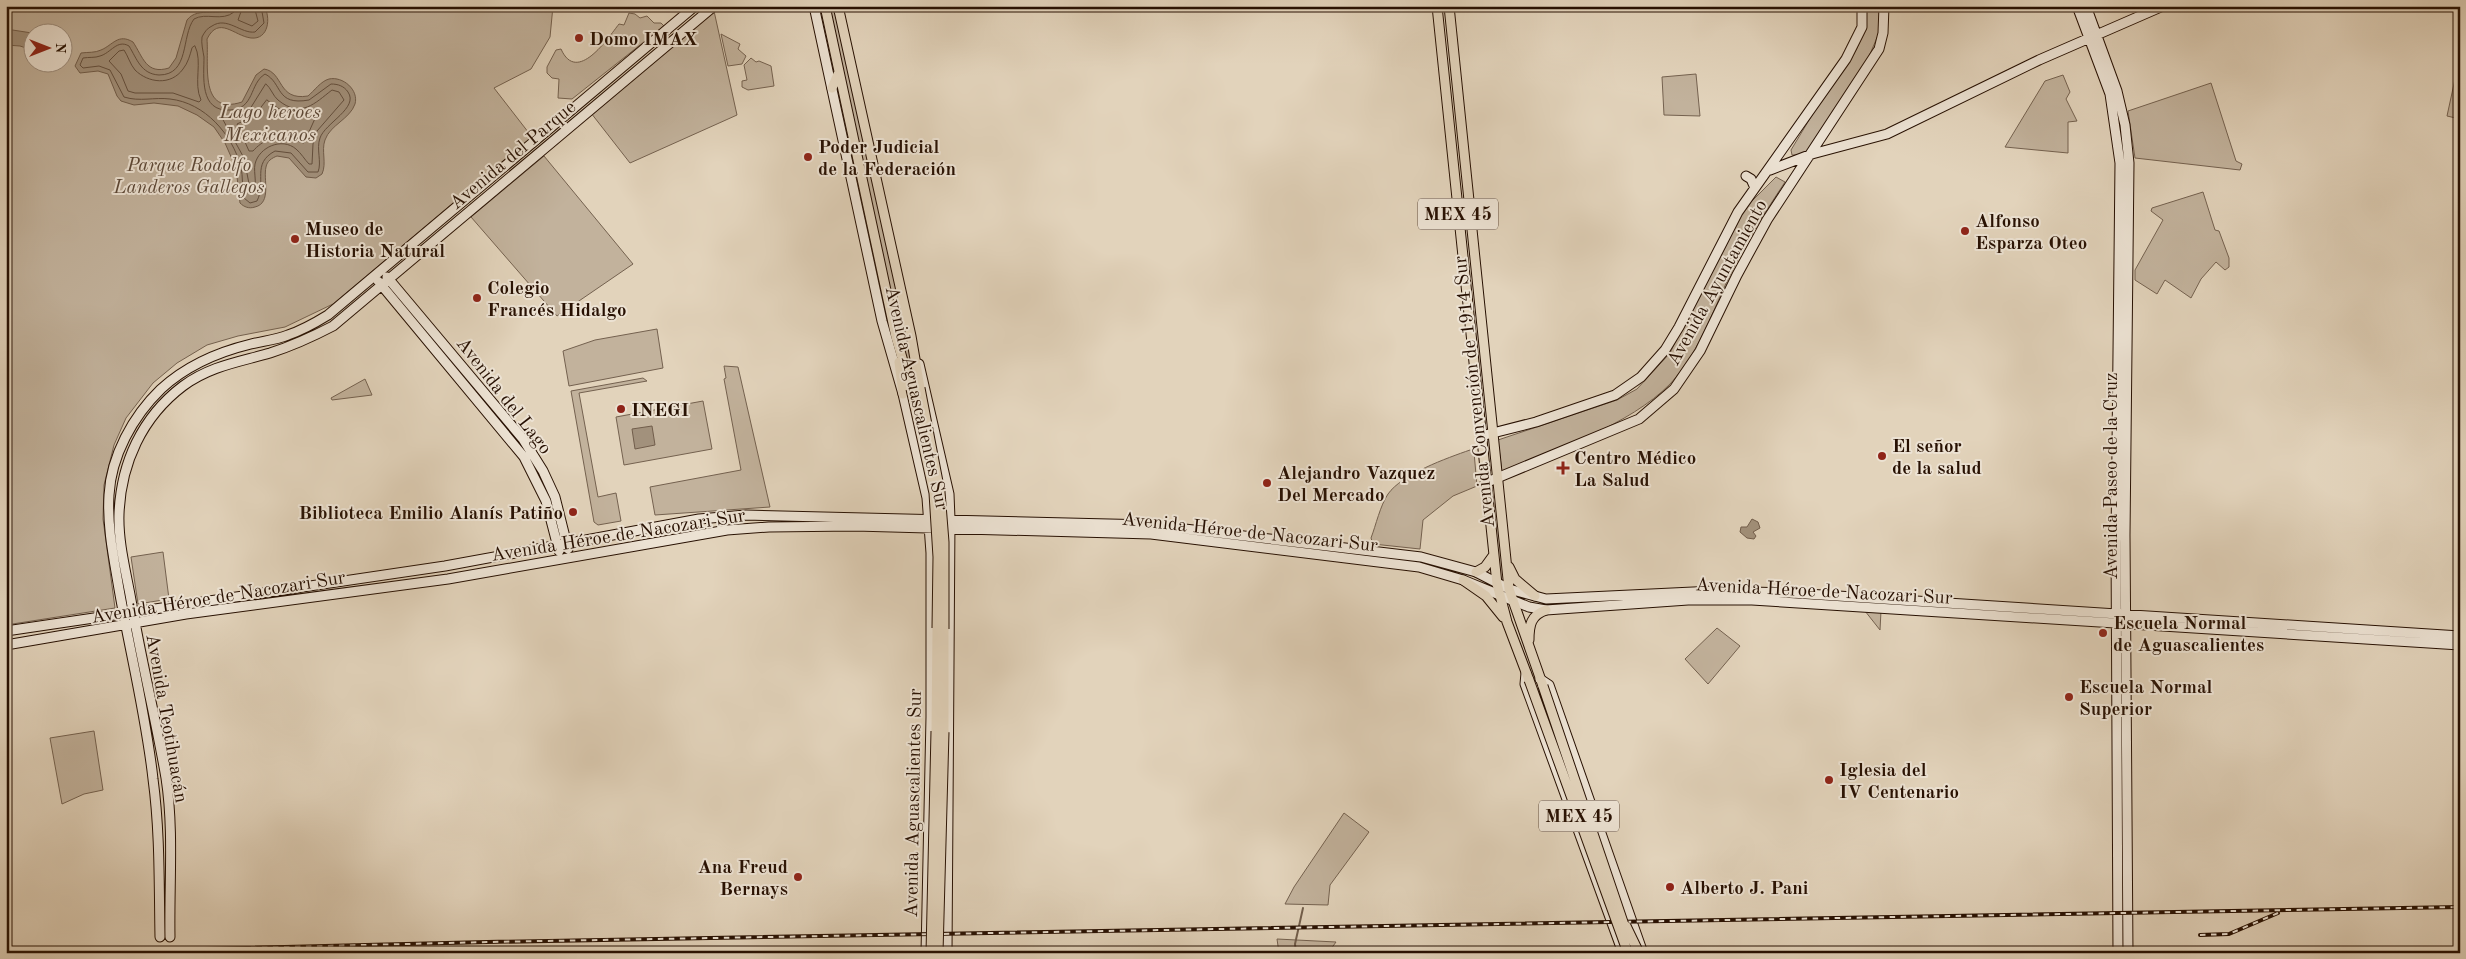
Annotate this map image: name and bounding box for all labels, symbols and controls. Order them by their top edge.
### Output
north arrow [22,22,72,72]
place label: Domo IMAX [589,31,697,50]
marker: Domo IMAX [573,32,585,44]
text: N [53,43,67,54]
street label: Avenida del Parque [447,98,580,214]
water label: Lago heroes Mexicanos [218,103,321,146]
place label: Poder Judicial de la Federación [818,139,956,180]
marker: Poder Judicial de la Federación [802,151,814,163]
park label: Parque Rodolfo Landeros Gallegos [112,157,265,198]
street label: Avenida Ayuntamiento [1665,197,1772,369]
road number: MEX 45 [1418,198,1498,230]
place label: Alfonso Esparza Oteo [1975,213,2087,254]
place label: Museo de Historia Natural [305,221,445,262]
marker: Alfonso Esparza Oteo [1959,225,1971,237]
marker: Museo de Historia Natural [289,233,301,245]
street label: Avenida Convención de 1914 Sur [1452,255,1499,529]
place label: Colegio Francés Hidalgo [487,280,627,321]
street label: Avenida Aguascalientes Sur [881,285,951,513]
marker: Colegio Francés Hidalgo [471,292,483,304]
street label: Avenida del Lago [452,335,554,458]
street label: Avenida Paseo de la Cruz [2103,372,2122,580]
place label: INEGI [631,402,689,421]
marker: INEGI [615,403,627,415]
place label: El señor de la salud [1892,438,1982,479]
place label: Centro Médico La Salud [1574,450,1696,491]
marker: El señor de la salud [1876,450,1888,462]
marker: Centro Médico La Salud [1556,461,1570,475]
place label: Alejandro Vazquez Del Mercado [1277,465,1435,506]
marker: Alejandro Vazquez Del Mercado [1261,477,1273,489]
place label: Biblioteca Emilio Alanís Patiño [298,505,563,524]
marker: Biblioteca Emilio Alanís Patiño [567,506,579,518]
street label: Avenida Héroe de Nacozari Sur [490,507,747,566]
street label: Avenida Héroe de Nacozari Sur [1121,511,1379,556]
street label: Avenida Héroe de Nacozari Sur [90,569,347,628]
street label: Avenida Héroe de Nacozari Sur [1695,576,1953,609]
place label: Escuela Normal de Aguascalientes [2113,615,2264,656]
marker: Escuela Normal de Aguascalientes [2097,627,2109,639]
street label: Avenida Teotihuacán [141,632,190,804]
place label: Escuela Normal Superior [2079,679,2213,720]
street label: Avenida Aguascalientes Sur [903,688,926,918]
marker: Escuela Normal Superior [2063,691,2075,703]
place label: Iglesia del IV Centenario [1839,762,1959,803]
marker: Iglesia del IV Centenario [1823,774,1835,786]
road number: MEX 45 [1539,800,1619,831]
place label: Ana Freud Bernays [698,859,788,900]
marker: Ana Freud Bernays [792,871,804,883]
place label: Alberto J. Pani [1680,880,1809,899]
marker: Alberto J. Pani [1664,881,1676,893]

